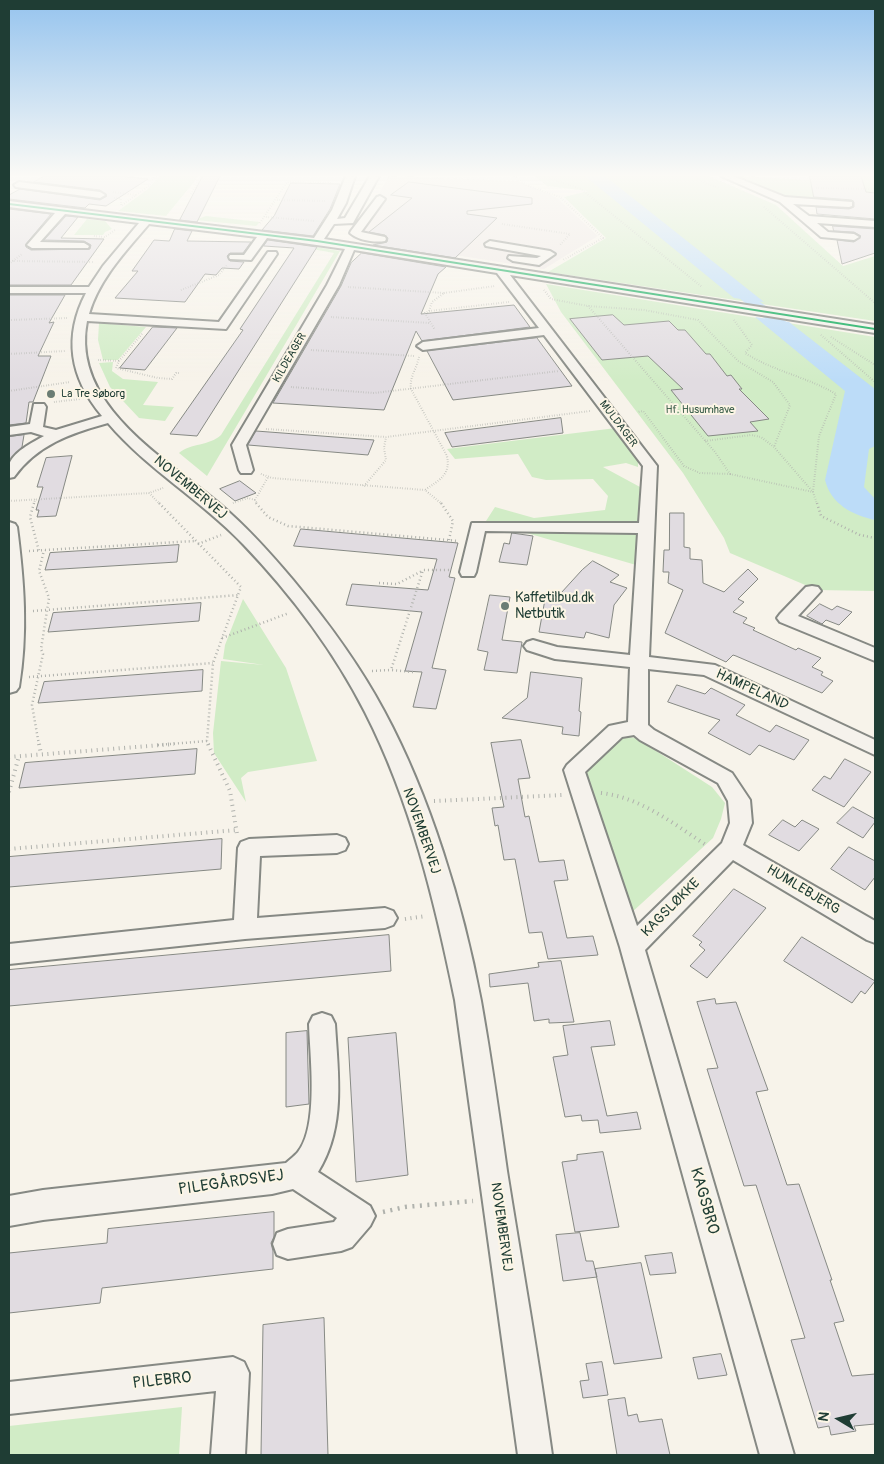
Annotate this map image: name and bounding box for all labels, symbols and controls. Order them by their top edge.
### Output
street label: KILDEAGER [271,331,309,385]
place label: La Tre Søborg [61,387,125,401]
marker: La Tre Søborg [45,388,57,400]
street label: MULDAGER [596,398,640,450]
park label: Hf. Husumhave [665,403,735,417]
street label: NOVEMBERVEJ [150,453,230,523]
place label: Kaffetilbud.dk Netbutik [515,590,594,622]
marker: Kaffetilbud.dk Netbutik [499,600,511,612]
street label: HAMPELAND [713,666,791,714]
street label: NOVEMBERVEJ [398,786,444,876]
street label: HUMLEBJERG [763,862,843,918]
street label: KAGSLØKKE [638,875,704,941]
street label: KAGSBRO [685,1165,723,1237]
street label: PILEGÅRDSVEJ [177,1166,285,1200]
street label: NOVEMBERVEJ [486,1181,516,1273]
street label: PILEBRO [132,1368,192,1394]
north arrow [814,1394,864,1444]
text: N [815,1411,833,1423]

